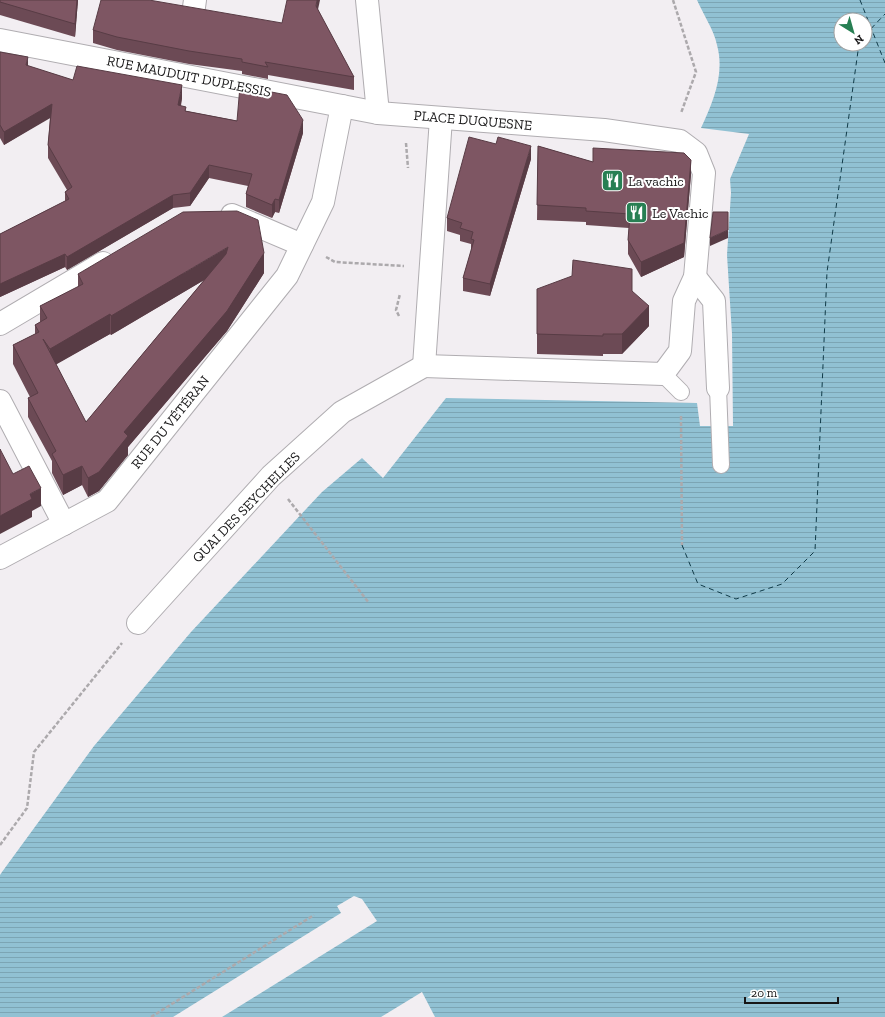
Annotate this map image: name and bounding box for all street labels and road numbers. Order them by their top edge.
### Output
street label: RUE MAUDUIT DUPLESSIS [105,52,273,101]
street label: PLACE DUQUESNE [413,107,533,134]
street label: RUE DU VÉTÉRAN [128,372,213,472]
street label: QUAI DES SEYCHELLES [189,448,304,566]

